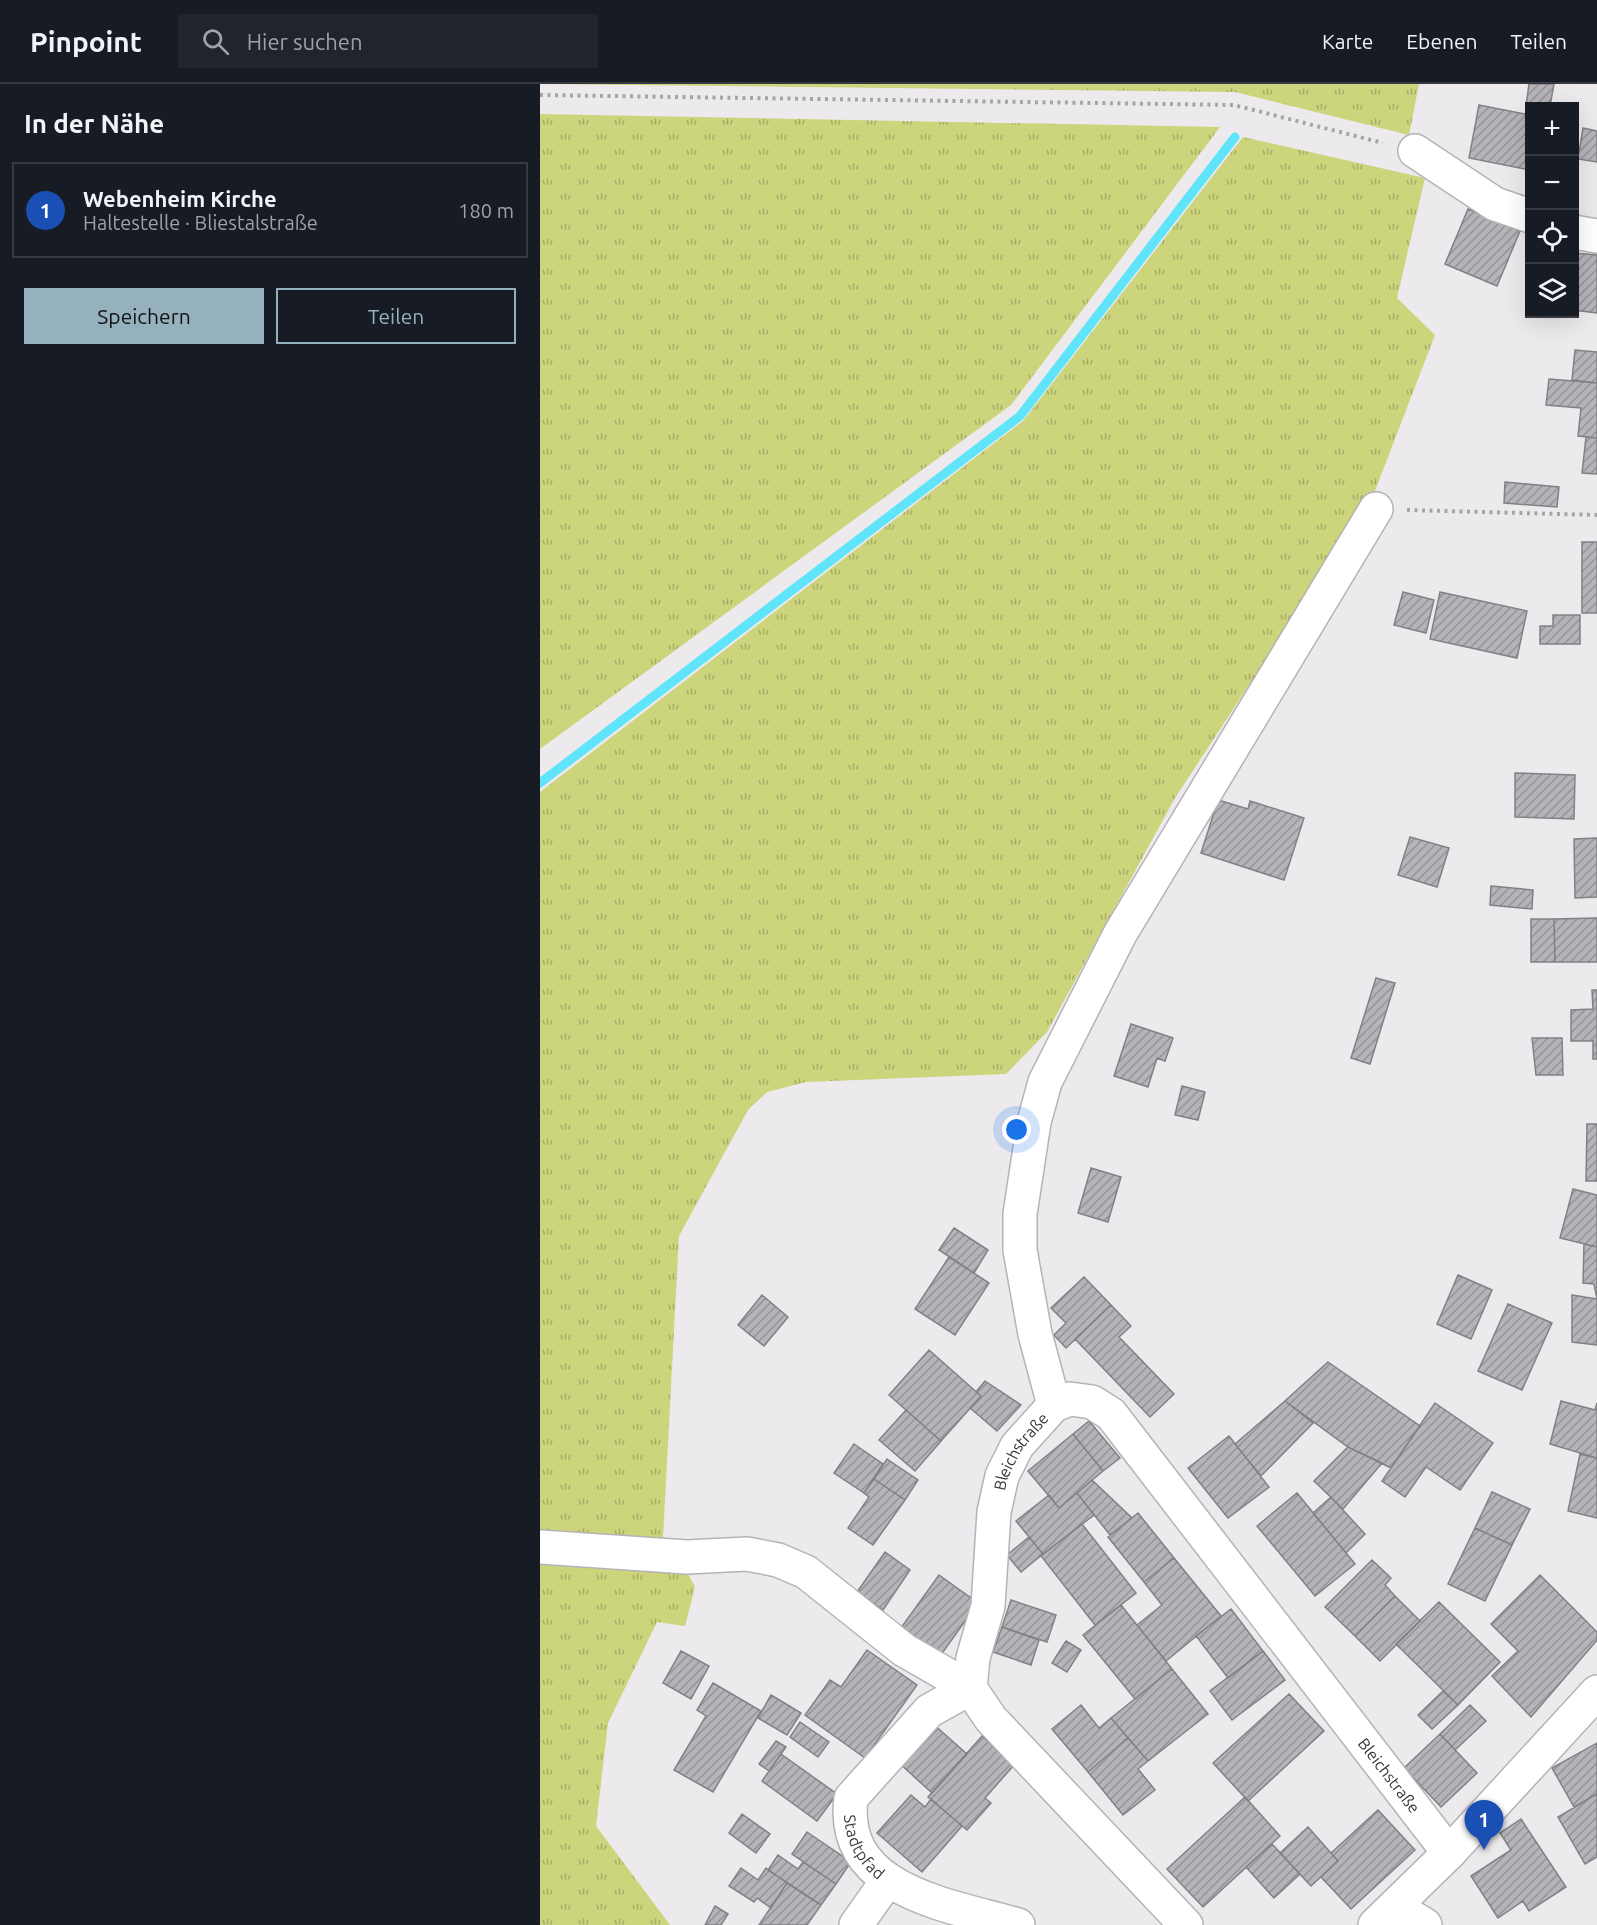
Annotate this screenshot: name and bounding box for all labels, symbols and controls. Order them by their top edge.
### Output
search box [178,14,598,68]
icon: search [199,25,232,58]
text: Pinpoint [30,26,142,57]
text: Hier suchen [247,29,363,54]
text: Karte [1322,29,1373,53]
text: Ebenen [1406,29,1478,53]
text: Teilen [1511,29,1567,53]
map controls [1525,102,1579,318]
button: + [1525,102,1579,156]
text: In der Nähe [24,109,164,138]
button: − [1525,156,1579,210]
text: Webenheim Kirche [83,186,277,211]
text: 1 [40,199,51,222]
text: 180 m [458,199,514,222]
button: locate [1525,210,1579,264]
text: Haltestelle · Bliestalstraße [83,211,318,234]
button: layers [1525,264,1579,318]
button: Speichern [24,288,264,344]
button: Teilen [276,288,516,344]
your location [1002,1115,1031,1144]
street label: Bleichstraße [990,1409,1052,1492]
street label: Bleichstraße [1355,1734,1424,1816]
pin: 1 [1464,1800,1504,1850]
street label: Stadtpfad [841,1814,888,1882]

